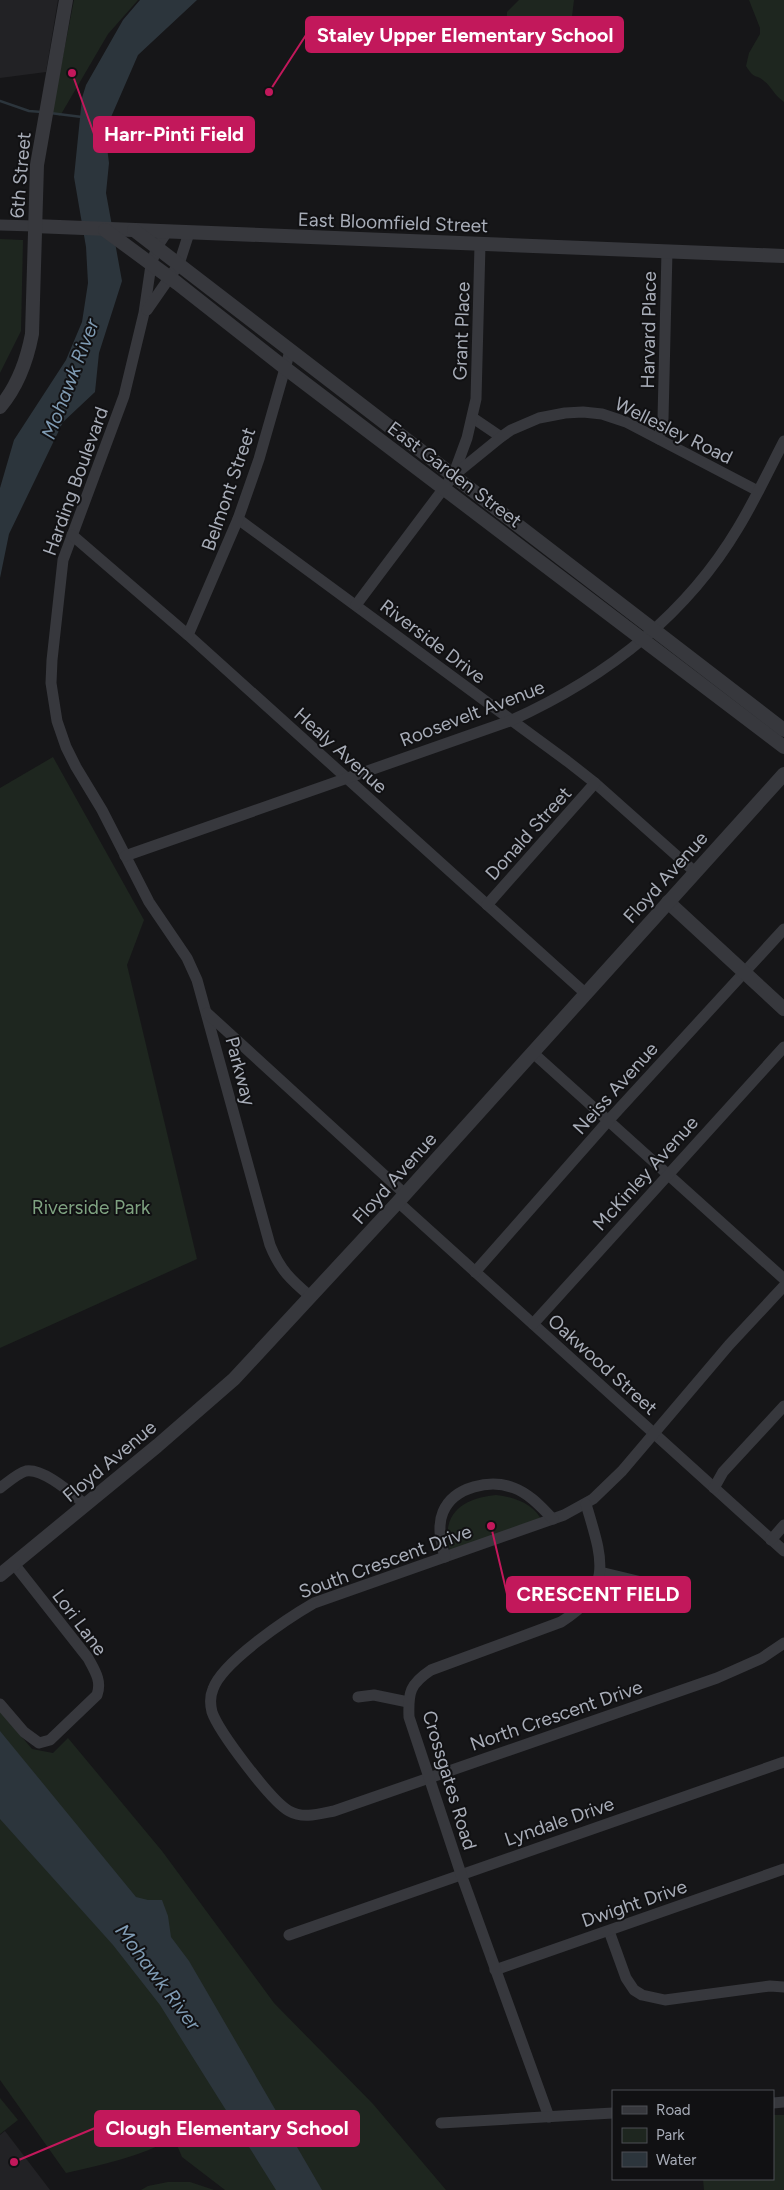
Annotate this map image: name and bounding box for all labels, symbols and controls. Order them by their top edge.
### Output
callout: Staley Upper Elementary School [306,17,623,52]
text: Staley Upper Elementary School [317,23,613,47]
callout: Harr-Pinti Field [94,117,254,152]
text: Harr-Pinti Field [104,122,244,146]
street label: 6th Street [5,131,36,219]
street label: East Bloomfield Street [297,208,489,237]
street label: Harvard Place [636,271,661,389]
street label: Grant Place [448,281,475,381]
water label: Mohawk River [36,314,104,443]
street label: Wellesley Road [611,392,736,469]
street label: Harding Boulevard [38,404,113,559]
street label: East Garden Street [383,416,526,532]
street label: Belmont Street [197,424,260,554]
street label: Riverside Drive [375,594,490,689]
street label: Roosevelt Avenue [397,675,548,752]
street label: Healy Avenue [289,703,392,798]
street label: Donald Street [480,782,576,885]
street label: Floyd Avenue [618,827,712,928]
street label: Parkway [220,1034,261,1108]
street label: Neiss Avenue [568,1037,663,1139]
street label: McKinley Avenue [588,1111,703,1235]
street label: Floyd Avenue [347,1128,441,1229]
park label: Riverside Park [32,1196,151,1219]
street label: Oakwood Street [543,1309,662,1420]
street label: Floyd Avenue [58,1416,161,1507]
street label: South Crescent Drive [296,1520,475,1603]
callout: CRESCENT FIELD [507,1577,690,1612]
text: CRESCENT FIELD [517,1582,679,1606]
street label: Lori Lane [47,1585,112,1660]
street label: North Crescent Drive [467,1675,645,1756]
street label: Crossgates Road [417,1708,482,1853]
street label: Lyndale Drive [501,1792,617,1851]
street label: Dwight Drive [578,1875,690,1932]
water label: Mohawk River [110,1919,206,2036]
legend [612,2090,774,2180]
text: Road [656,2101,691,2119]
callout: Clough Elementary School [95,2111,359,2146]
text: Clough Elementary School [105,2116,349,2140]
text: Park [656,2126,685,2144]
text: Water [656,2151,696,2169]

